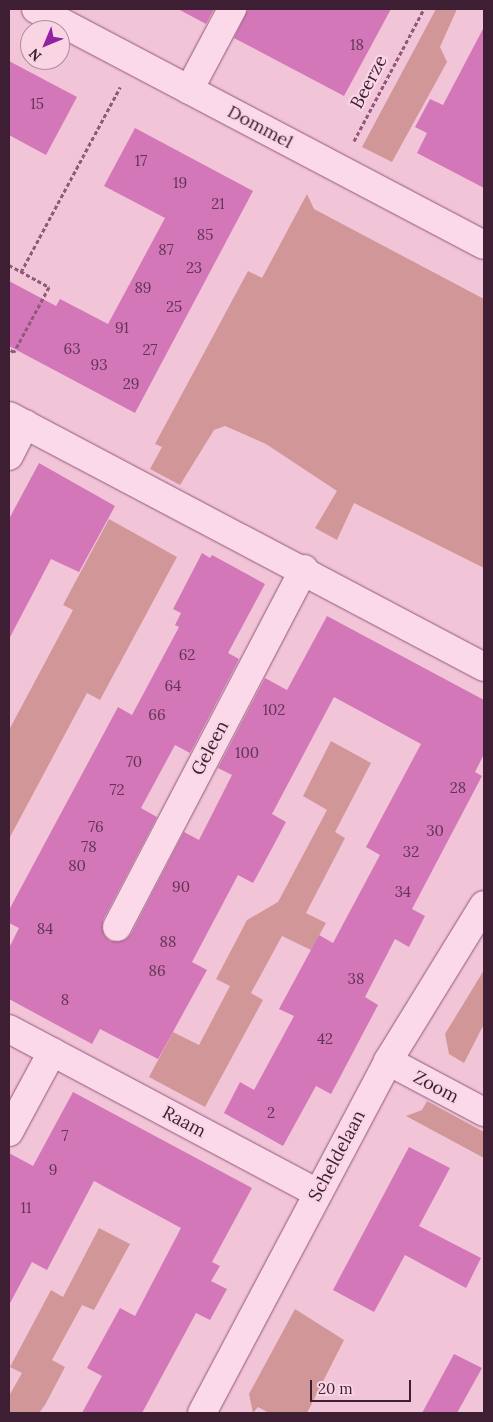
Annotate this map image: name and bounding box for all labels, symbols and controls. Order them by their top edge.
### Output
north arrow [20,20,70,70]
house number: 18 [350,36,364,54]
text: N [25,45,45,65]
street label: Beerze [346,52,392,112]
house number: 15 [30,95,44,113]
street label: Dommel [224,101,296,153]
house number: 17 [135,152,147,170]
house number: 19 [173,174,187,192]
house number: 21 [211,195,225,213]
house number: 85 [197,226,213,244]
house number: 87 [158,241,174,259]
house number: 23 [186,259,202,277]
house number: 89 [135,279,151,297]
house number: 25 [166,298,182,316]
house number: 91 [115,319,129,337]
house number: 63 [63,340,81,358]
house number: 27 [143,341,157,359]
house number: 93 [90,356,108,374]
house number: 29 [123,375,139,393]
house number: 62 [179,646,195,664]
house number: 64 [165,677,181,695]
house number: 102 [263,701,285,719]
house number: 66 [148,706,166,724]
street label: Geleen [187,717,233,779]
house number: 100 [235,744,259,762]
house number: 70 [126,753,142,771]
house number: 28 [450,779,466,797]
house number: 72 [110,781,124,799]
house number: 76 [88,818,104,836]
house number: 30 [426,822,444,840]
house number: 78 [81,838,97,856]
house number: 32 [403,843,419,861]
house number: 80 [68,857,86,875]
house number: 90 [172,878,190,896]
house number: 34 [395,883,411,901]
house number: 84 [37,920,53,938]
house number: 88 [160,933,176,951]
house number: 86 [148,962,166,980]
house number: 38 [348,970,364,988]
house number: 8 [61,991,69,1009]
house number: 42 [317,1030,333,1048]
street label: Zoom [410,1066,462,1108]
street label: Raam [159,1102,209,1142]
house number: 2 [267,1104,275,1122]
street label: Scheldelaan [304,1107,370,1205]
house number: 7 [62,1127,68,1145]
house number: 9 [49,1161,57,1179]
house number: 11 [21,1199,31,1217]
scale bar [313,1370,414,1402]
text: 20 m [318,1379,353,1398]

